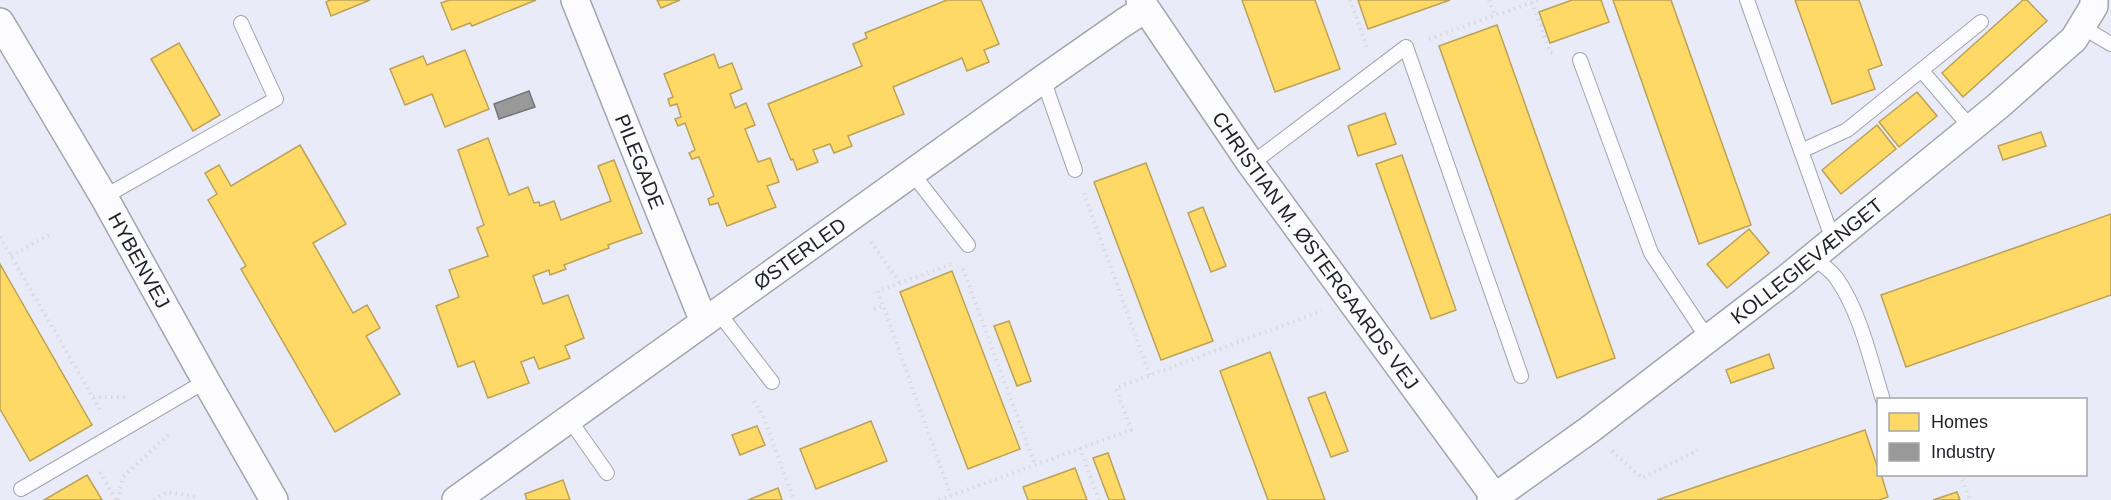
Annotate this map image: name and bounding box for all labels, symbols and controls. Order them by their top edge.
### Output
street label: CHRISTIAN M. ØSTERGAARDS VEJ [1208,108,1423,394]
street label: PILEGADE [611,111,669,212]
street label: KOLLEGIEVÆNGET [1726,194,1887,328]
street label: HYBENVEJ [104,209,174,312]
street label: ØSTERLED [750,213,850,294]
legend [1877,398,2087,476]
text: Homes [1931,412,1988,432]
text: Industry [1931,442,1995,462]

